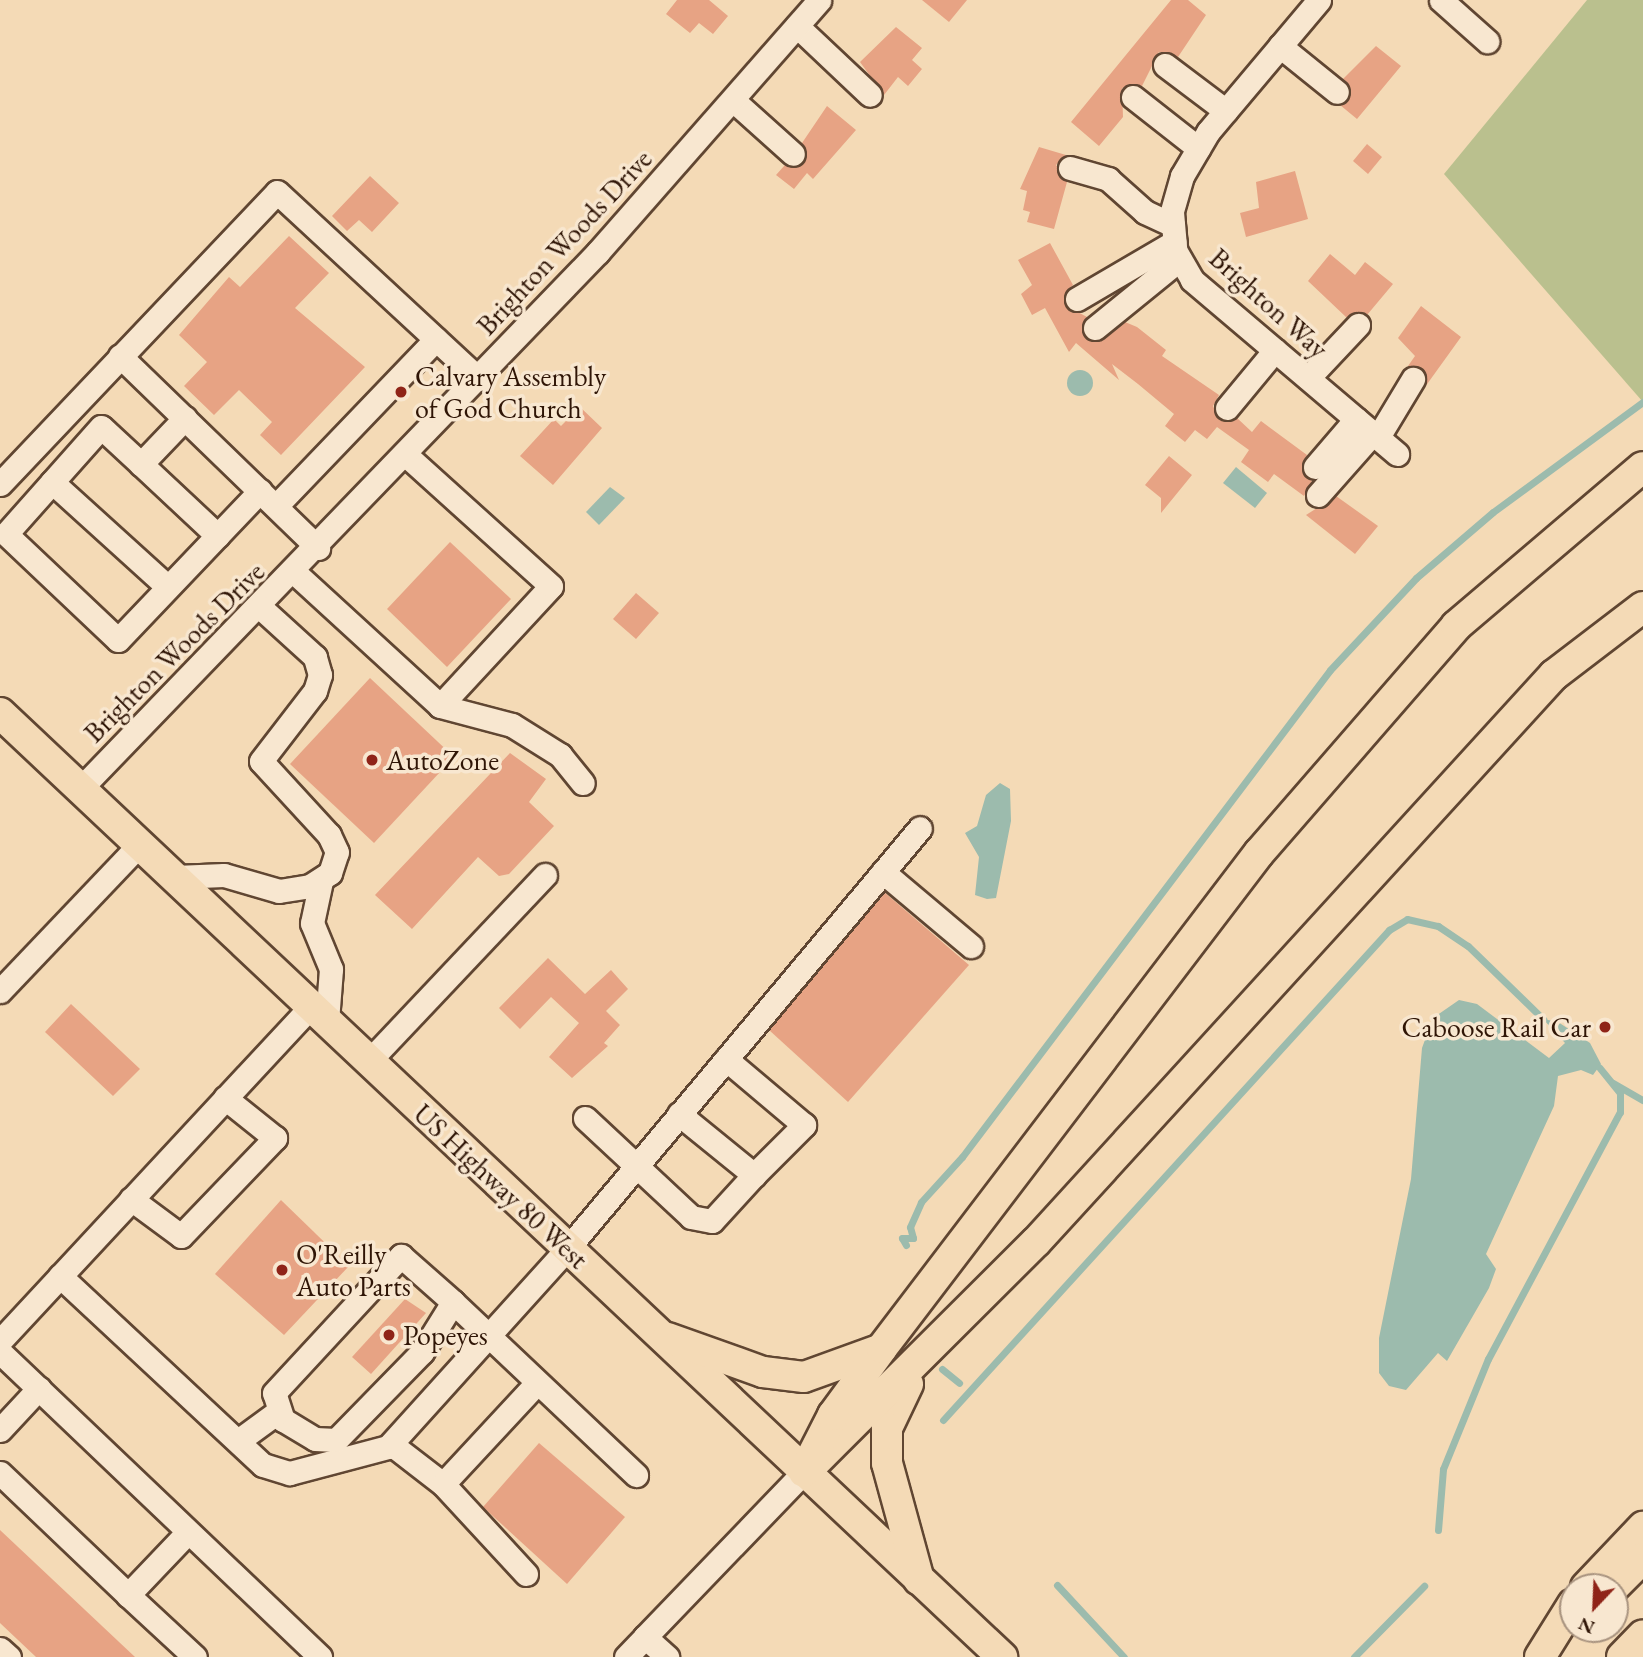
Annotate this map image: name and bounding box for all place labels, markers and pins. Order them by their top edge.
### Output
place label: Calvary Assembly of God Church [415,359,606,425]
marker: Calvary Assembly of God Church [393,384,409,400]
place label: AutoZone [386,743,499,777]
marker: AutoZone [364,752,380,768]
place label: Caboose Rail Car [1402,1010,1591,1044]
marker: Caboose Rail Car [1597,1019,1613,1035]
place label: O'Reilly Auto Parts [296,1237,411,1303]
marker: O'Reilly Auto Parts [274,1262,290,1278]
place label: Popeyes [403,1318,488,1352]
marker: Popeyes [381,1327,397,1343]

